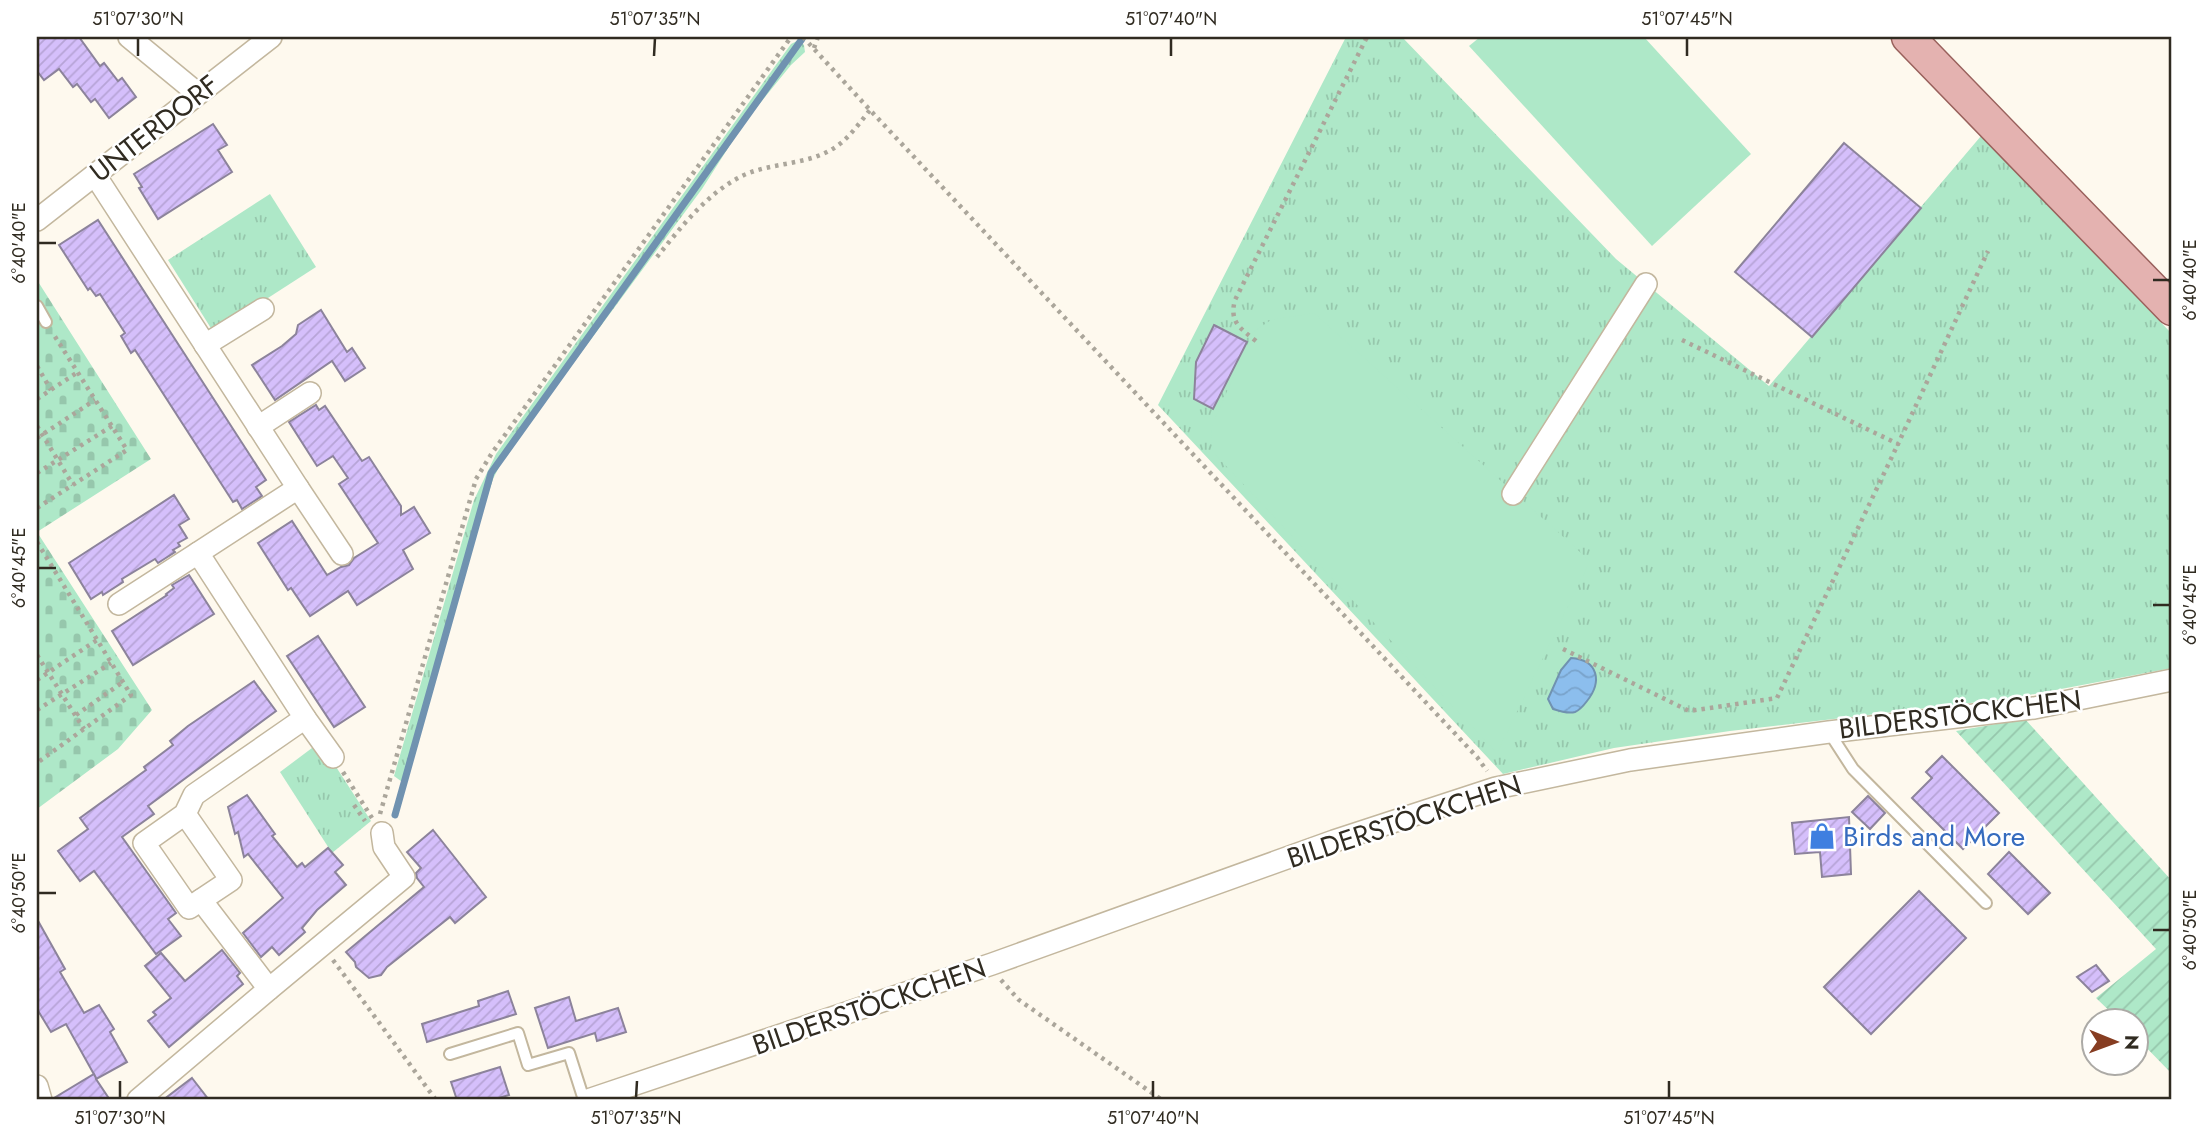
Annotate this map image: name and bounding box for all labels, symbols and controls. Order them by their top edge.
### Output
text: 51°07'30"N [92,6,184,32]
text: 51°07'35"N [610,6,700,32]
text: 51°07'40"N [1125,6,1217,32]
text: 51°07'45"N [1641,6,1733,32]
street label: UNTERDORF [81,65,228,192]
text: 6°40'40"E [6,202,32,284]
text: 6°40'40"E [2177,239,2203,321]
text: 6°40'45"E [6,528,32,608]
text: 6°40'45"E [2177,565,2203,645]
street label: BILDERSTÖCKCHEN [1836,679,2084,750]
street label: BILDERSTÖCKCHEN [1282,764,1527,879]
place label: Birds and More [1843,816,2025,857]
shop icon: Birds and More [1807,821,1837,851]
text: 6°40'50"E [6,852,32,934]
text: 6°40'50"E [2177,889,2203,971]
street label: BILDERSTÖCKCHEN [747,947,991,1066]
north arrow [2080,1007,2150,1078]
text: N [2118,1035,2145,1050]
text: 51°07'30"N [74,1105,166,1131]
text: 51°07'35"N [591,1105,681,1131]
text: 51°07'40"N [1107,1105,1199,1131]
text: 51°07'45"N [1623,1105,1715,1131]

